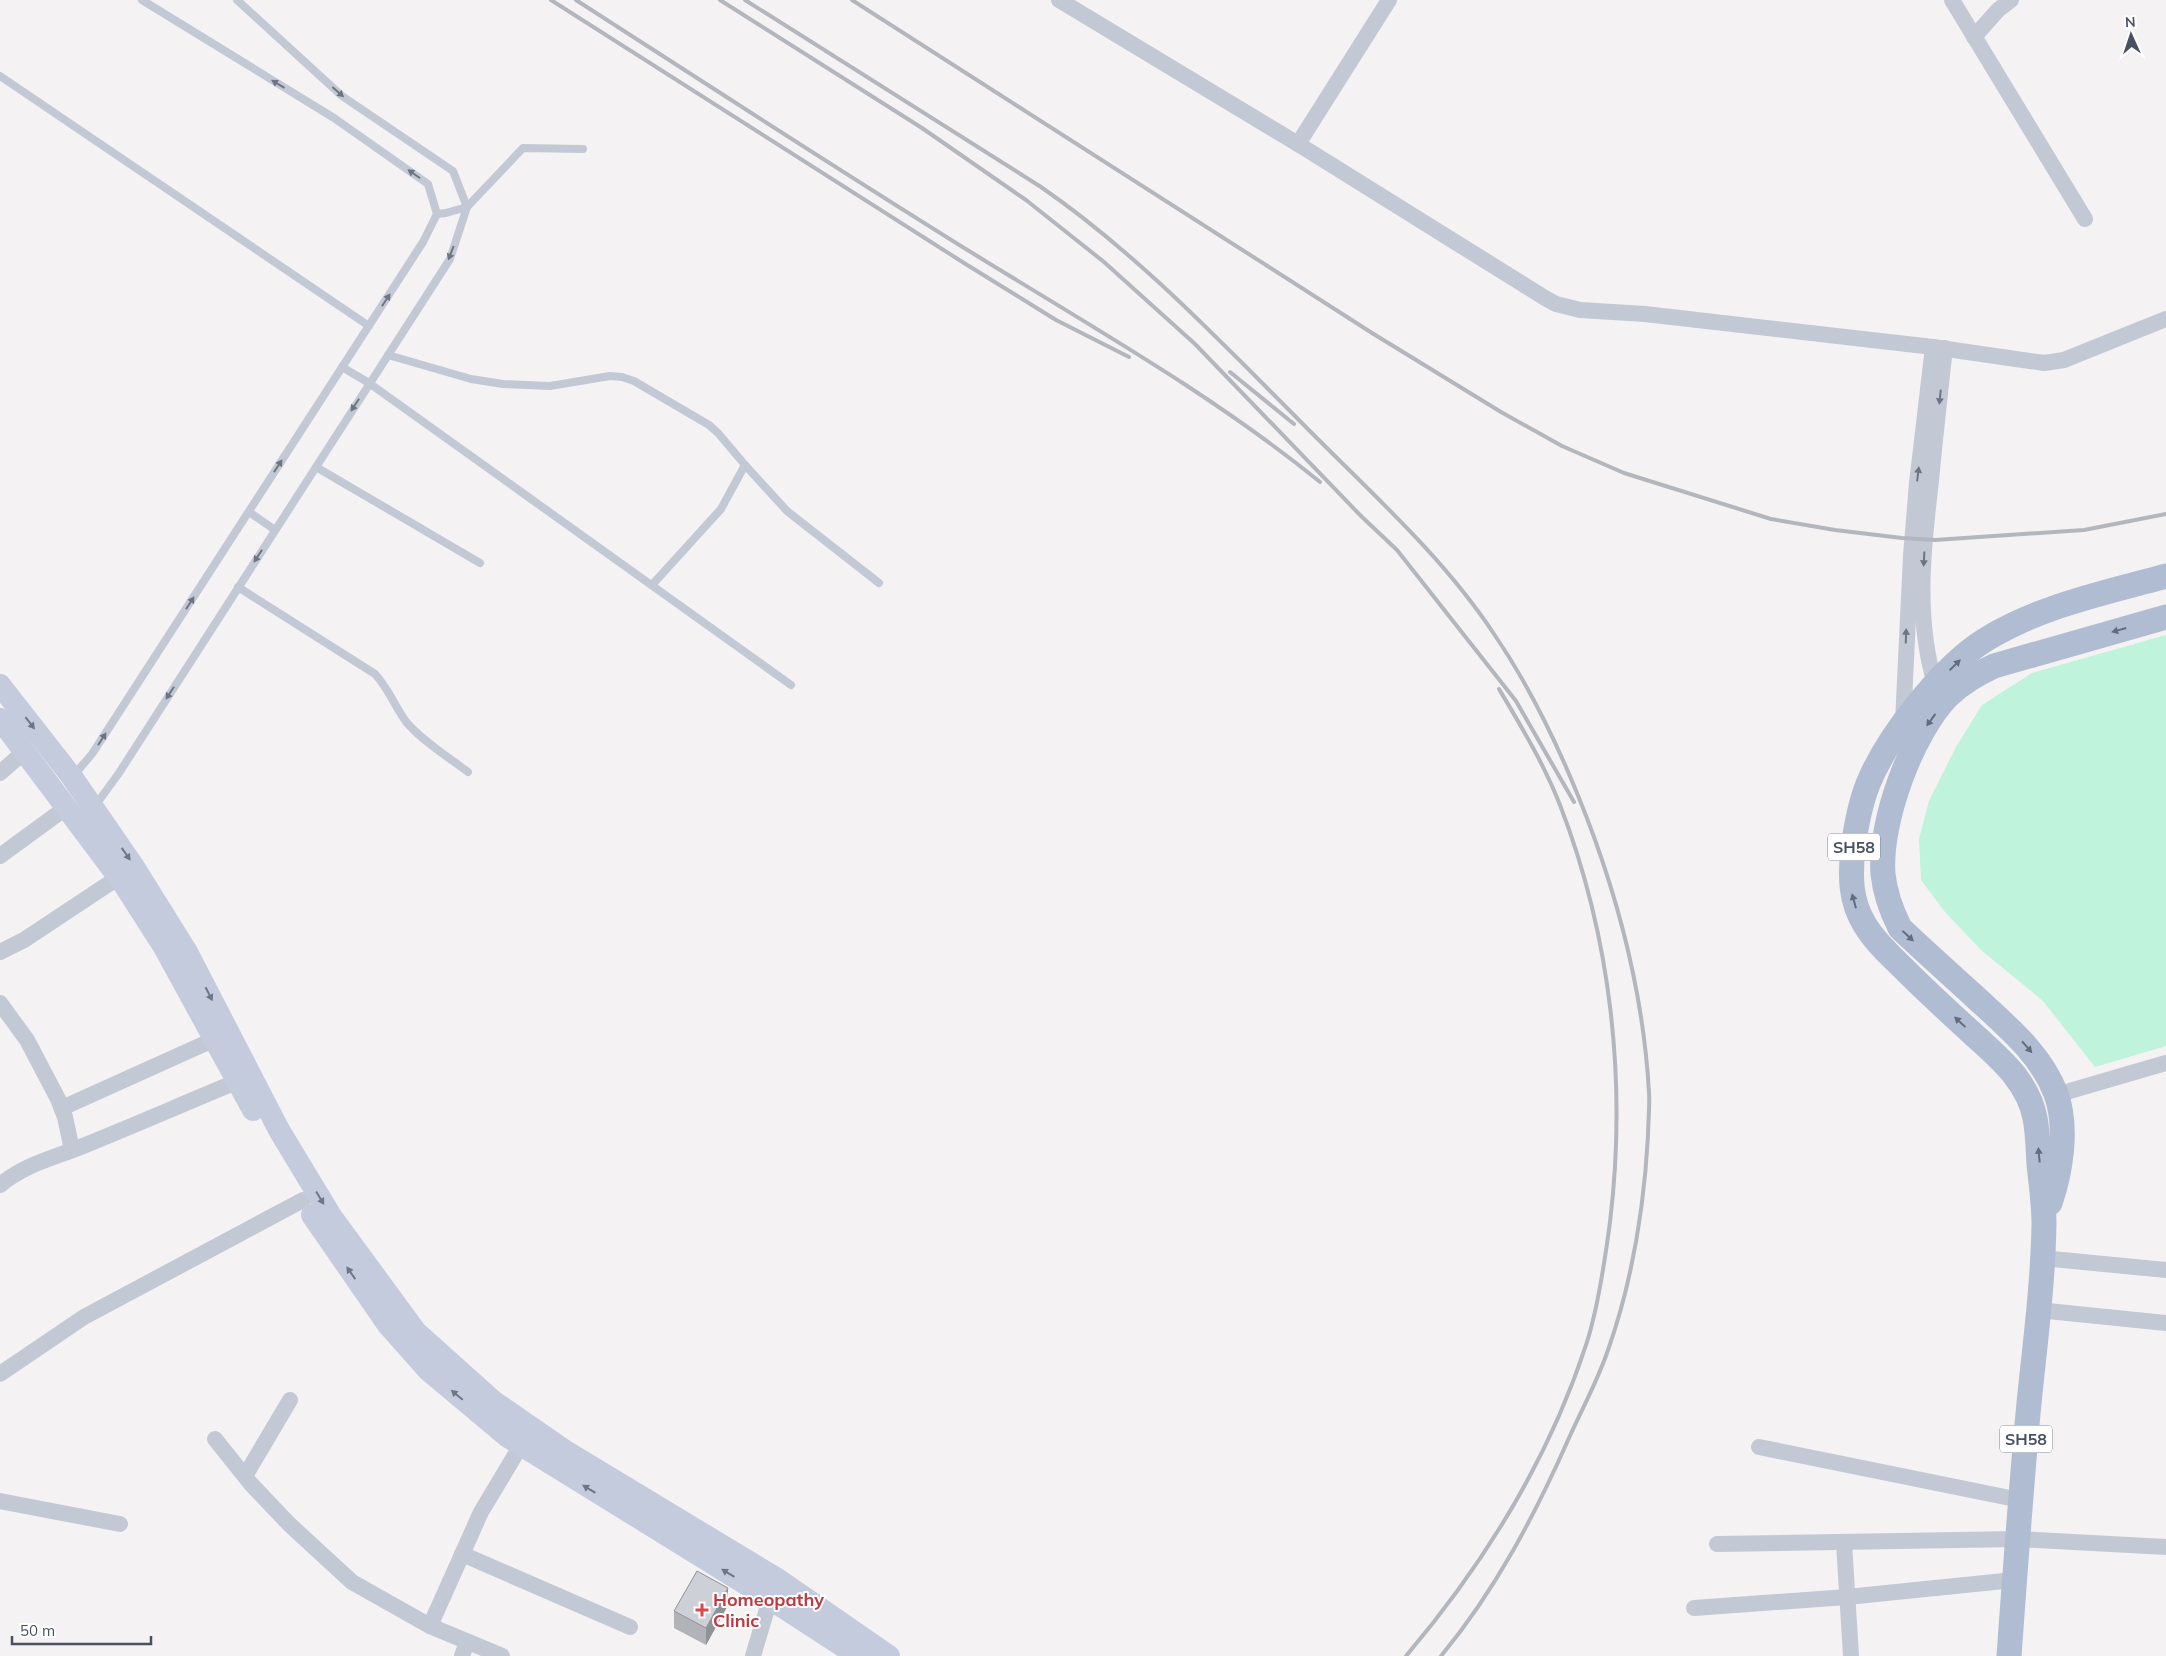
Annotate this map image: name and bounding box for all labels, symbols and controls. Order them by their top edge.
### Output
north arrow [2106,10,2156,60]
text: N [2125,13,2136,31]
one-way arrow [272,80,285,89]
one-way arrow [331,86,343,98]
one-way arrow [407,169,421,179]
one-way arrow [447,246,455,261]
one-way arrow [381,294,390,307]
one-way arrow [1936,389,1944,405]
one-way arrow [351,398,360,412]
one-way arrow [274,459,283,473]
one-way arrow [1914,466,1922,482]
one-way arrow [253,550,263,563]
one-way arrow [1919,551,1927,567]
one-way arrow [185,596,195,609]
one-way arrow [2112,626,2127,634]
one-way arrow [1903,628,1911,644]
one-way arrow [1949,659,1961,671]
one-way arrow [165,686,175,700]
one-way arrow [1926,713,1936,727]
one-way arrow [24,716,35,729]
one-way arrow [97,732,107,746]
road number: SH58 [1828,834,1880,860]
one-way arrow [121,847,131,861]
one-way arrow [1850,893,1858,908]
one-way arrow [1902,930,1914,942]
one-way arrow [205,986,213,1001]
one-way arrow [1954,1016,1966,1028]
one-way arrow [2021,1041,2032,1054]
one-way arrow [2034,1147,2042,1163]
one-way arrow [315,1191,324,1204]
one-way arrow [346,1266,356,1280]
one-way arrow [451,1389,464,1400]
road number: SH58 [2000,1426,2052,1452]
one-way arrow [583,1484,596,1493]
one-way arrow [722,1569,735,1578]
place label: Homeopathy Clinic [713,1588,824,1632]
marker: Homeopathy Clinic [695,1603,709,1617]
scale bar [12,1614,151,1646]
text: 50 m [20,1621,55,1640]

